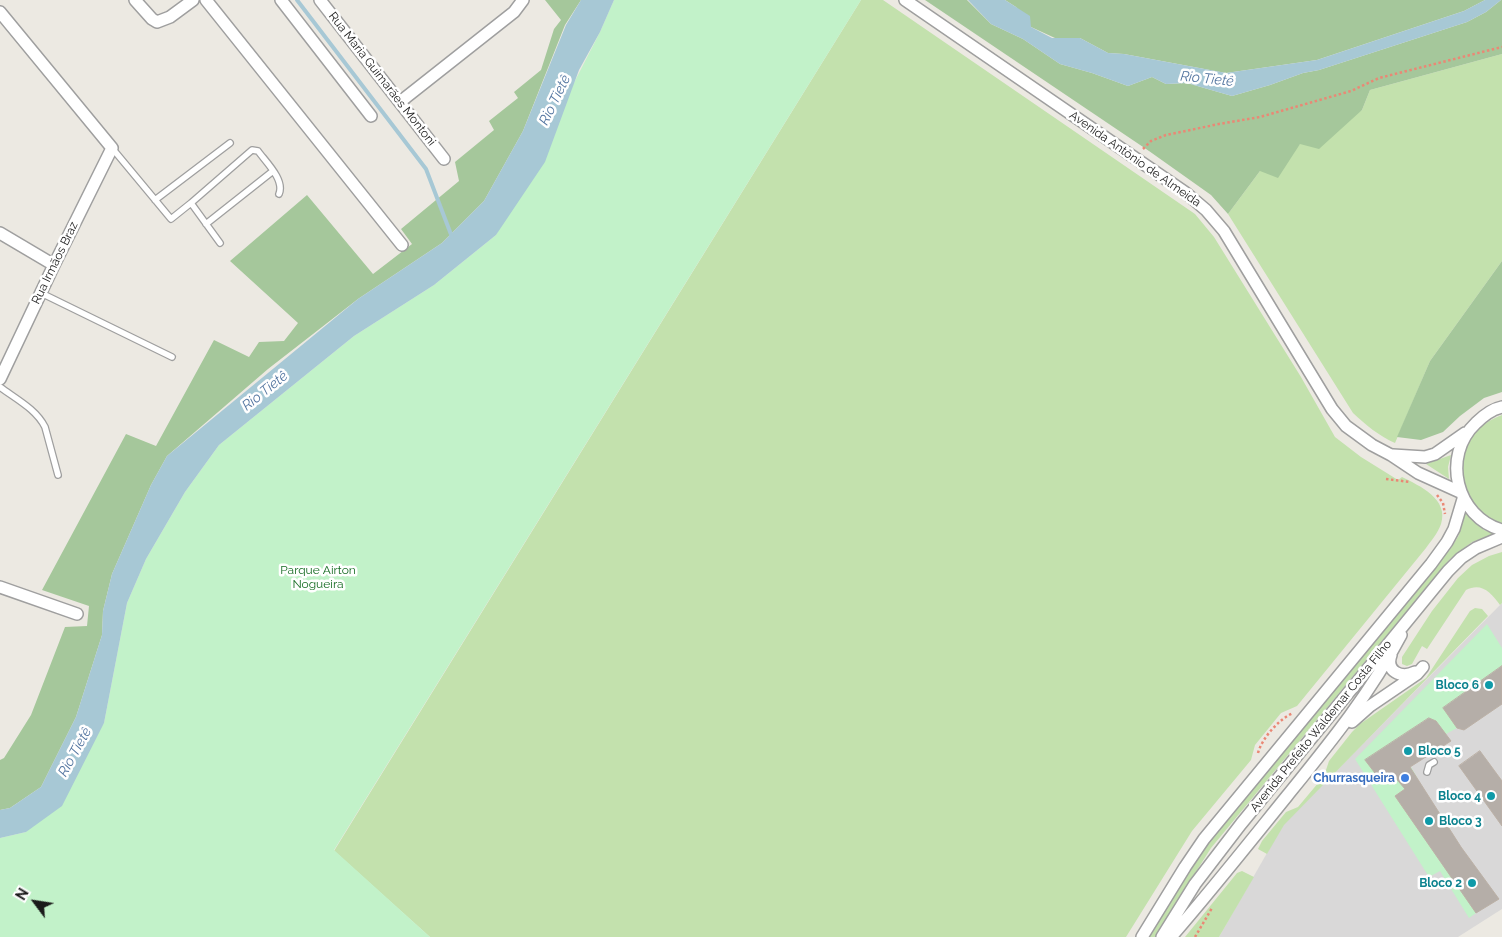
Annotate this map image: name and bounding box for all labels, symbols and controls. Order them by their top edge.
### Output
street label: Rua Maria Guimarães Montoni [325,9,439,149]
water label: Rio Tietê [1179,68,1235,90]
water label: Rio Tietê [536,72,574,128]
street label: Avenida Antônio de Almeida [1066,108,1204,210]
street label: Rua Irmãos Braz [29,219,81,307]
water label: Rio Tietê [239,368,291,414]
park label: Parque Airton Nogueira [280,563,356,591]
street label: Avenida Prefeito Waldemar Costa Filho [1247,637,1395,815]
place label: Bloco 6 [1436,678,1479,692]
marker: Bloco 6 [1483,679,1495,691]
water label: Rio Tietê [55,725,95,779]
place label: Bloco 5 [1418,744,1461,758]
marker: Bloco 5 [1402,745,1414,757]
place label: Churrasqueira [1313,771,1395,785]
marker: Churrasqueira [1399,772,1411,784]
place label: Bloco 4 [1438,789,1481,803]
marker: Bloco 4 [1485,790,1497,802]
place label: Bloco 3 [1439,814,1482,828]
marker: Bloco 3 [1423,815,1435,827]
place label: Bloco 2 [1419,876,1462,890]
north arrow [10,877,60,927]
marker: Bloco 2 [1466,877,1478,889]
text: N [13,886,32,903]

